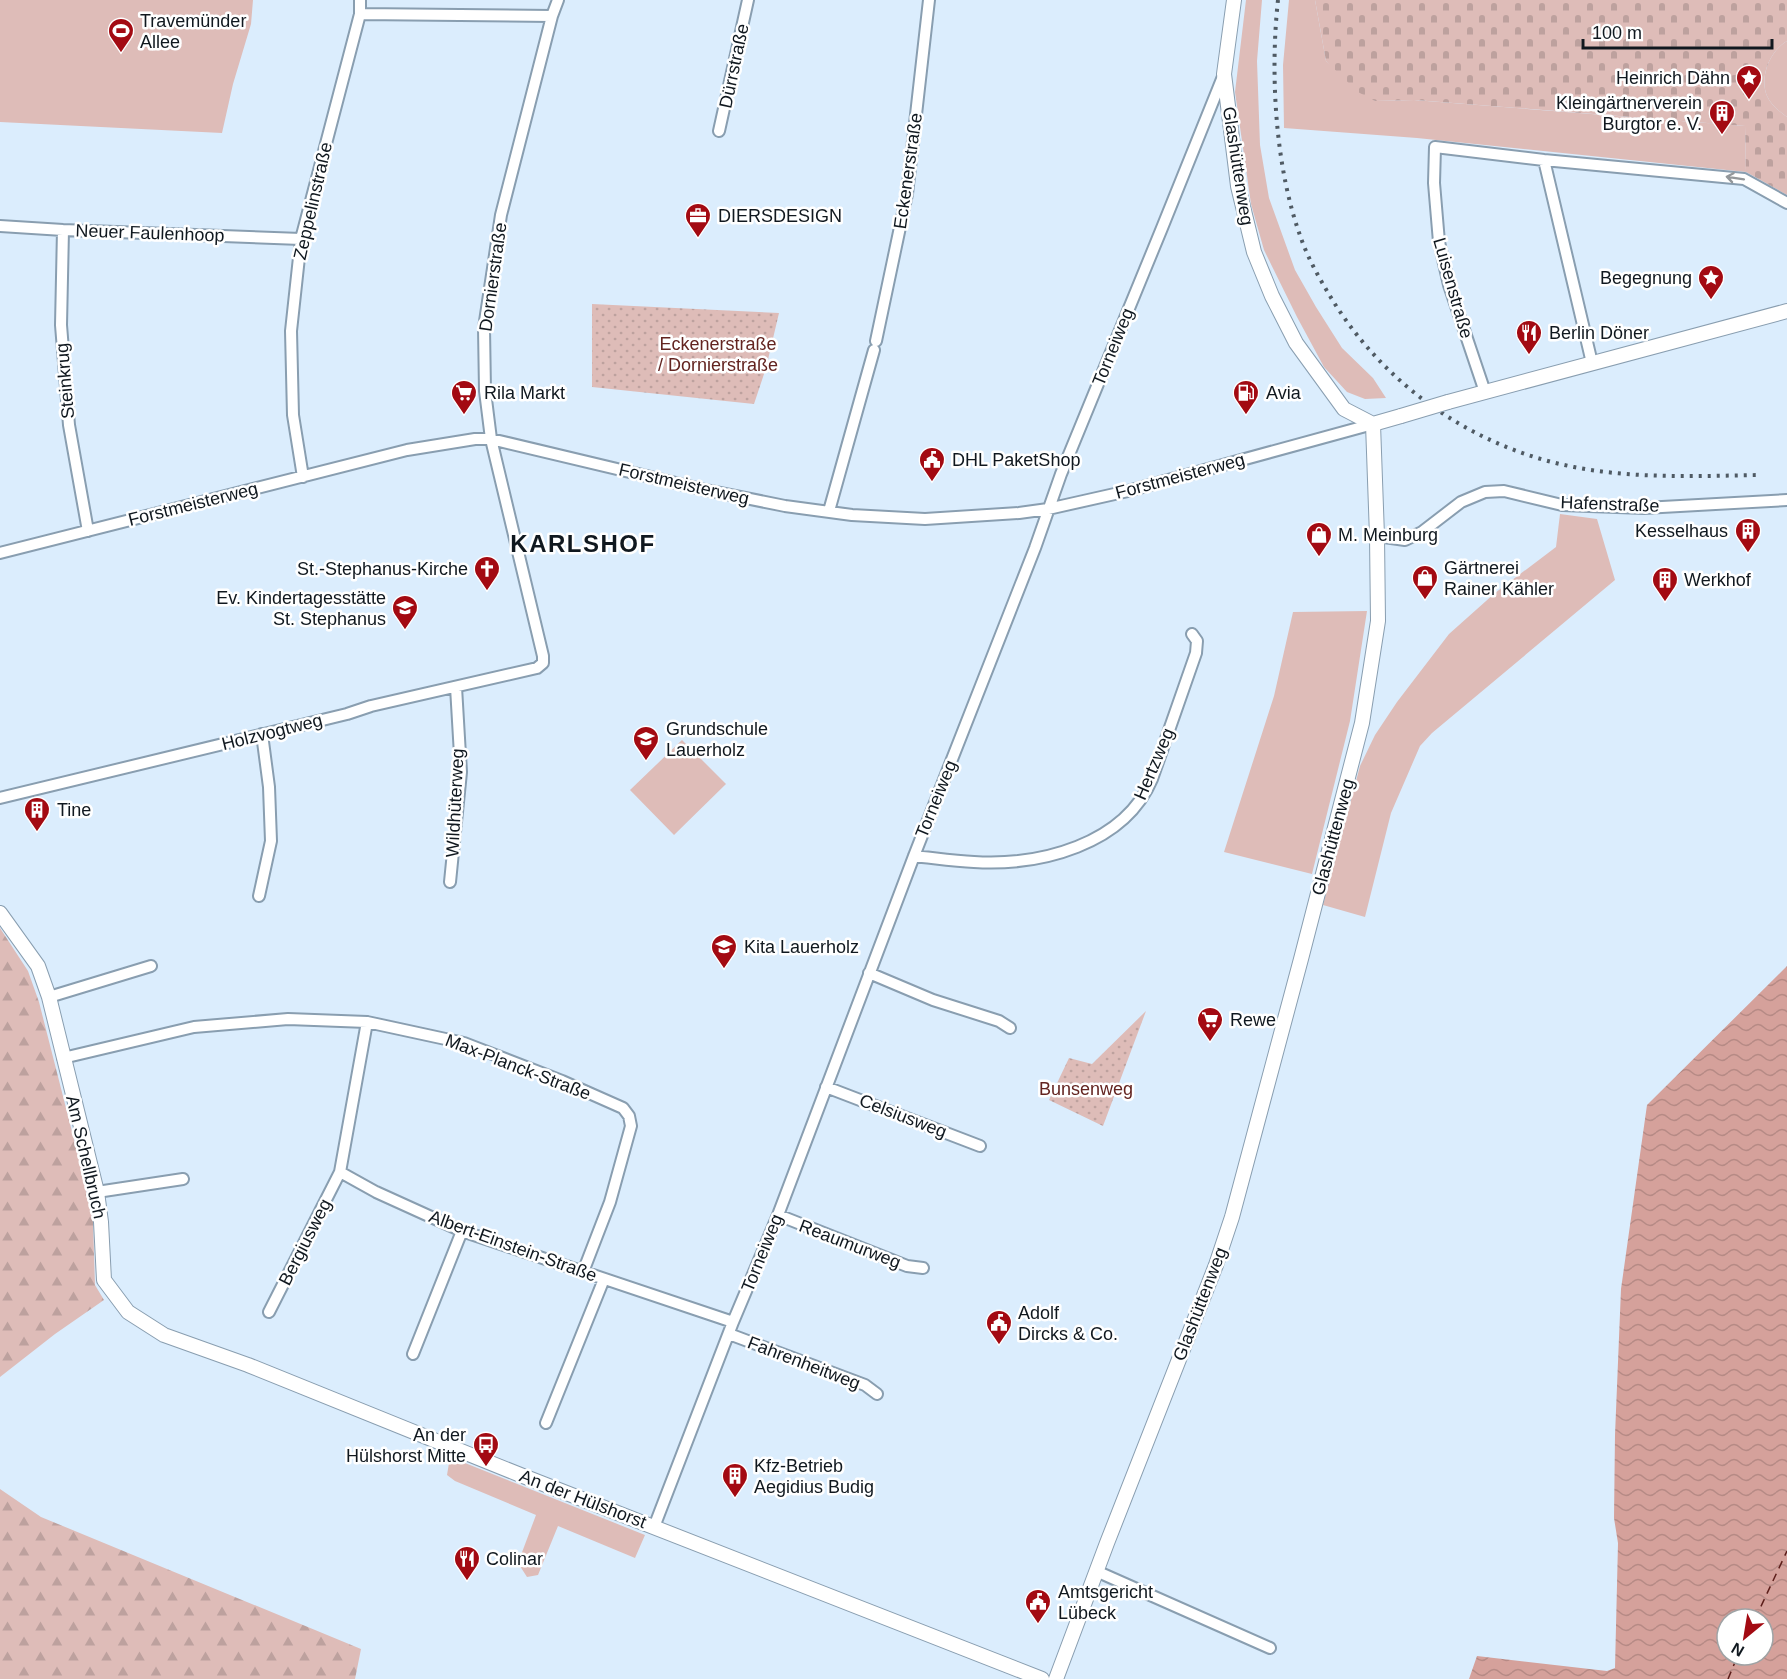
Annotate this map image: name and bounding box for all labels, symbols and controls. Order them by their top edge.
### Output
place label: Travemünder Allee [140,11,246,52]
scale bar [1583,12,1772,50]
sports icon: Travemünder Allee [106,16,136,54]
street label: Dürrstraße [715,22,753,110]
text: 100 m [1592,23,1642,43]
place icon: Heinrich Dähn [1734,63,1764,101]
place label: Heinrich Dähn [1616,68,1730,88]
place label: Kleingärtnerverein Burgtor e. V. [1556,93,1702,134]
building icon: Kleingärtnerverein Burgtor e. V. [1707,98,1737,136]
street label: Glashüttenweg [1219,105,1257,227]
street label: Eckenerstraße [890,112,926,230]
street label: Zeppelinstraße [290,140,336,262]
one-way arrow [1725,173,1745,184]
office icon: DIERSDESIGN [683,201,713,239]
place label: DIERSDESIGN [718,206,842,226]
street label: Neuer Faulenhoop [75,220,225,246]
street label: Dornierstraße [475,221,511,333]
street label: Luisenstraße [1429,235,1477,341]
place icon: Begegnung [1696,263,1726,301]
place label: Begegnung [1600,268,1692,288]
street label: Torneiweg [1088,305,1138,389]
restaurant icon: Berlin Döner [1514,318,1544,356]
place label: Berlin Döner [1549,323,1649,343]
park label: Eckenerstraße / Dornierstraße [658,334,778,375]
street label: Steinkrug [52,342,78,420]
supermarket icon: Rila Markt [449,378,479,416]
fuel station icon: Avia [1231,378,1261,416]
place label: Rila Markt [484,383,565,403]
place label: Avia [1266,383,1302,403]
public building icon: DHL PaketShop [917,445,947,483]
street label: Forstmeisterweg [1113,449,1247,503]
place label: DHL PaketShop [952,450,1080,470]
street label: Forstmeisterweg [617,459,751,509]
street label: Forstmeisterweg [126,478,260,530]
street label: Hafenstraße [1560,492,1660,516]
building icon: Kesselhaus [1733,516,1763,554]
shop icon: M. Meinburg [1304,520,1334,558]
place label: Kesselhaus [1635,521,1728,541]
place label: M. Meinburg [1338,525,1438,545]
district label: KARLSHOF [510,530,656,557]
church icon: St.-Stephanus-Kirche [472,554,502,592]
place label: Gärtnerei Rainer Kähler [1444,558,1554,599]
place label: St.-Stephanus-Kirche [297,559,468,579]
shop icon: Gärtnerei Rainer Kähler [1410,563,1440,601]
building icon: Werkhof [1650,565,1680,603]
place label: Werkhof [1684,570,1752,590]
place label: Ev. Kindertagesstätte St. Stephanus [216,588,386,629]
school or university icon: Ev. Kindertagesstätte St. Stephanus [390,593,420,631]
street label: Holzvogtweg [220,710,324,754]
place label: Grundschule Lauerholz [666,719,768,760]
school or university icon: Grundschule Lauerholz [631,724,661,762]
street label: Hertzweg [1130,725,1178,803]
street label: Wildhüterweg [442,748,468,858]
street label: Torneiweg [911,757,961,841]
street label: Glashüttenweg [1308,776,1358,898]
building icon: Tine [22,795,52,833]
place label: Tine [57,800,91,820]
school or university icon: Kita Lauerholz [709,932,739,970]
place label: Kita Lauerholz [744,937,859,957]
supermarket icon: Rewe [1195,1005,1225,1043]
place label: Rewe [1230,1010,1276,1030]
street label: Max-Planck-Straße [443,1030,593,1104]
park label: Bunsenweg [1039,1079,1133,1099]
street label: Celsiusweg [856,1090,950,1142]
street label: Am Schellbruch [62,1093,110,1221]
street label: Bergiusweg [275,1196,335,1288]
street label: Albert-Einstein-Straße [426,1206,600,1286]
street label: Torneiweg [737,1211,787,1295]
street label: Reaumurweg [796,1215,904,1273]
street label: Glashüttenweg [1169,1244,1231,1364]
place label: Adolf Dircks & Co. [1018,1303,1118,1344]
public building icon: Adolf Dircks & Co. [984,1308,1014,1346]
street label: Fahrenheitweg [745,1332,863,1394]
place label: An der Hülshorst Mitte [346,1425,466,1466]
bus stop icon: An der Hülshorst Mitte [471,1430,501,1468]
place label: Kfz-Betrieb Aegidius Budig [754,1456,874,1497]
building icon: Kfz-Betrieb Aegidius Budig [720,1461,750,1499]
street label: An der Hülshorst [517,1466,649,1532]
restaurant icon: Colinar [452,1544,482,1582]
place label: Colinar [486,1549,543,1569]
place label: Amtsgericht Lübeck [1058,1582,1153,1623]
public building icon: Amtsgericht Lübeck [1023,1587,1053,1625]
north arrow [1715,1607,1775,1667]
text: N [1728,1639,1747,1660]

